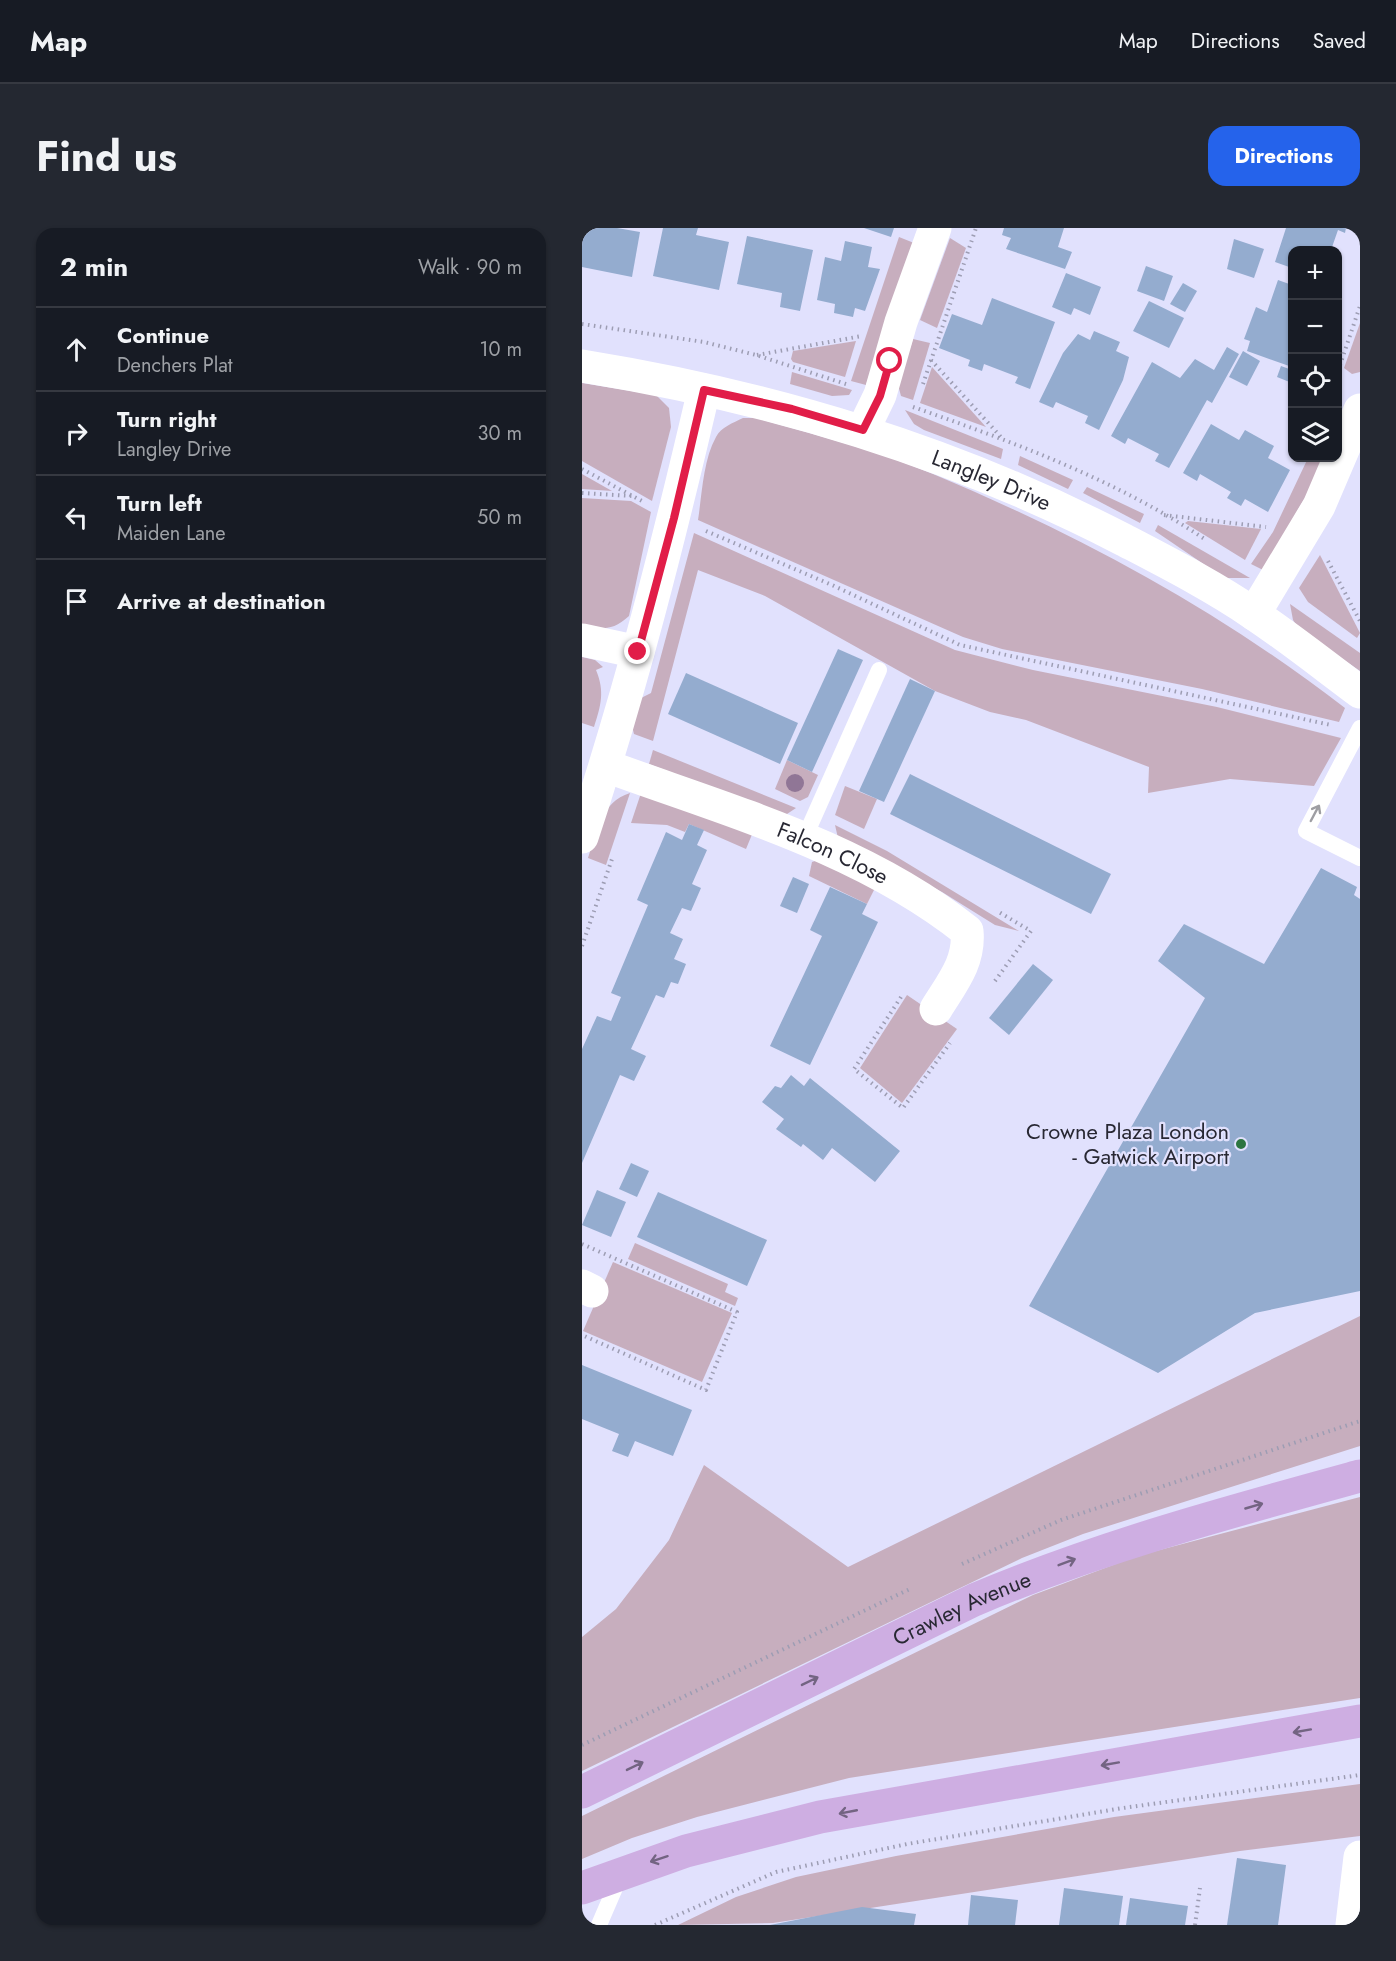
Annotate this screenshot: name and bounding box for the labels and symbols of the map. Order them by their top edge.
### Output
route start [876,347,902,373]
street label: Langley Drive [928,441,1056,518]
route end [624,638,650,664]
one-way arrow [1310,805,1321,823]
street label: Falcon Close [773,813,894,892]
place label: Crowne Plaza London - Gatwick Airport [1026,1115,1230,1172]
marker: Crowne Plaza London - Gatwick Airport [1234,1137,1248,1151]
one-way arrow [1244,1500,1263,1511]
one-way arrow [1057,1556,1076,1567]
street label: Crawley Avenue [887,1563,1035,1654]
one-way arrow [800,1675,818,1686]
one-way arrow [1293,1725,1313,1736]
one-way arrow [1101,1759,1121,1770]
one-way arrow [625,1760,643,1772]
one-way arrow [839,1807,859,1818]
one-way arrow [650,1855,669,1866]

